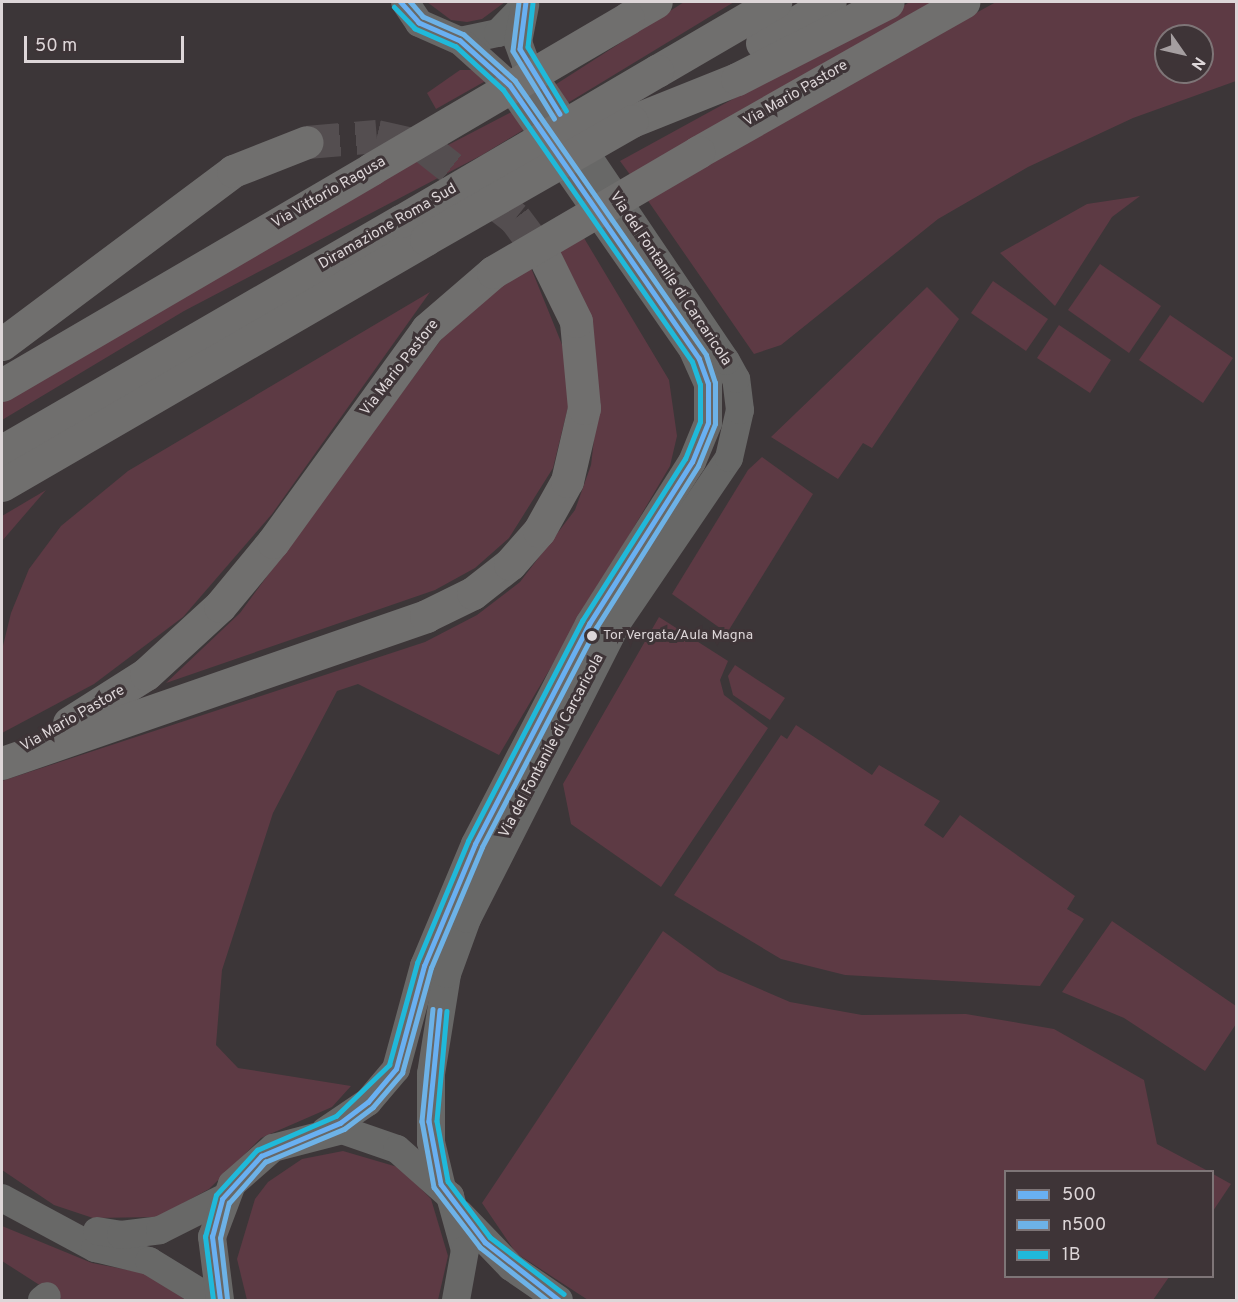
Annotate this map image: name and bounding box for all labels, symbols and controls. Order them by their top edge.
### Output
scale bar [27,24,188,62]
north arrow [1154,24,1214,84]
text: 50 m [35,35,77,58]
text: N [1186,53,1209,73]
street label: Via Mario Pastore [741,57,851,131]
street label: Via Vittorio Ragusa [269,153,389,233]
street label: Diramazione Roma Sud [316,180,460,274]
street label: Via del Fontanile di Carcaricola [605,189,735,369]
street label: Via Mario Pastore [357,316,443,420]
place label: Tor Vergata/Aula Magna [603,628,754,644]
marker: Tor Vergata/Aula Magna [586,630,598,642]
street label: Via del Fontanile di Carcaricola [496,651,608,841]
street label: Via Mario Pastore [18,682,128,756]
legend [1004,1170,1214,1278]
text: 500 [1062,1184,1096,1207]
text: n500 [1062,1214,1106,1237]
text: 1B [1062,1244,1080,1267]

